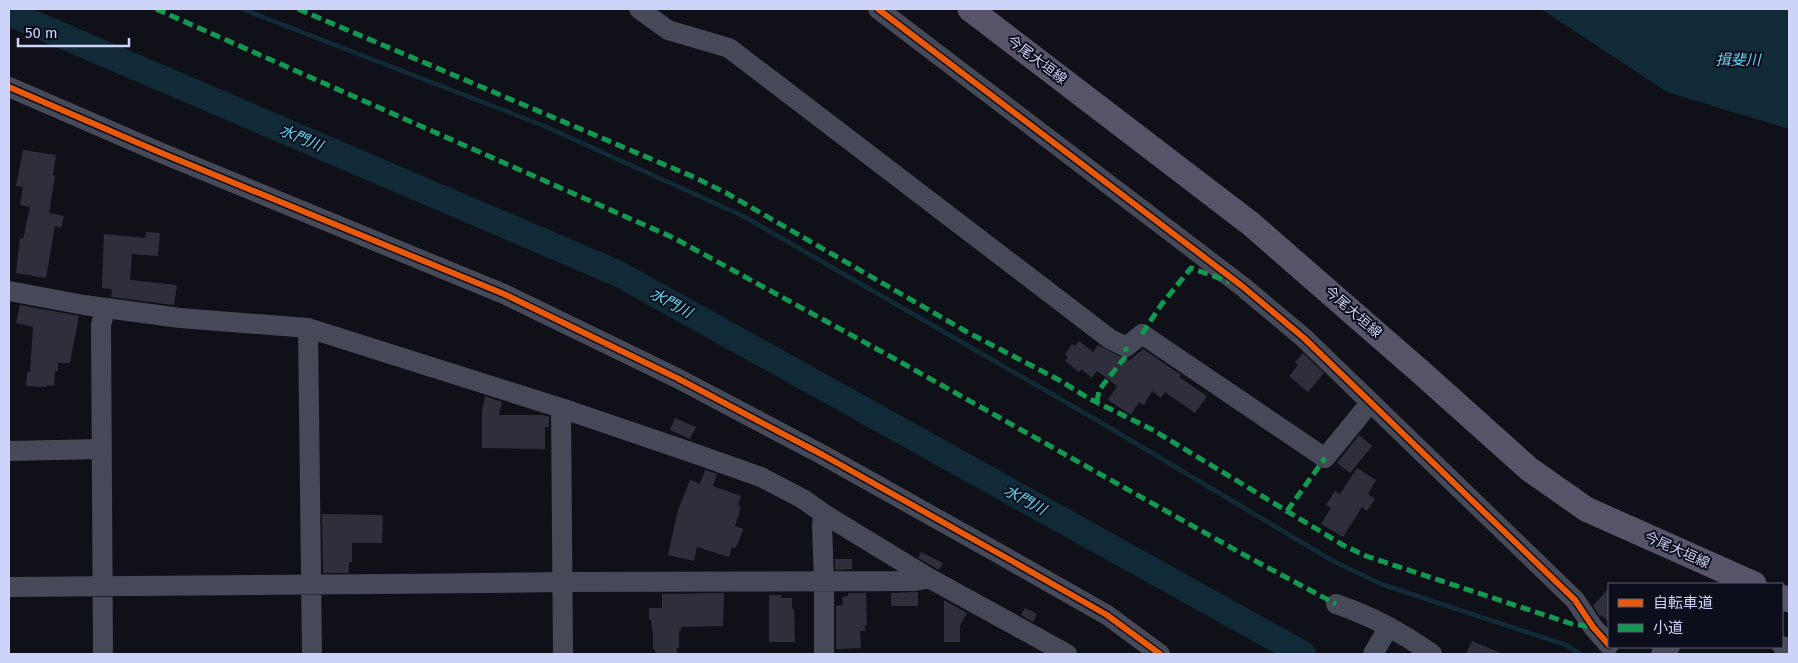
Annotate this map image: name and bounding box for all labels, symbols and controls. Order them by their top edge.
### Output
scale bar [18,15,129,47]
text: 50 m [25,24,58,42]
street label: 今尾大垣線 [1004,32,1070,88]
water label: 揖斐川 [1715,51,1762,69]
water label: 水門川 [277,121,327,156]
street label: 今尾大垣線 [1321,283,1385,341]
water label: 水門川 [647,284,697,323]
water label: 水門川 [1001,481,1051,520]
street label: 今尾大垣線 [1642,528,1712,572]
legend [1608,583,1783,648]
text: 自転車道 [1653,594,1713,612]
text: 小道 [1653,619,1683,637]

